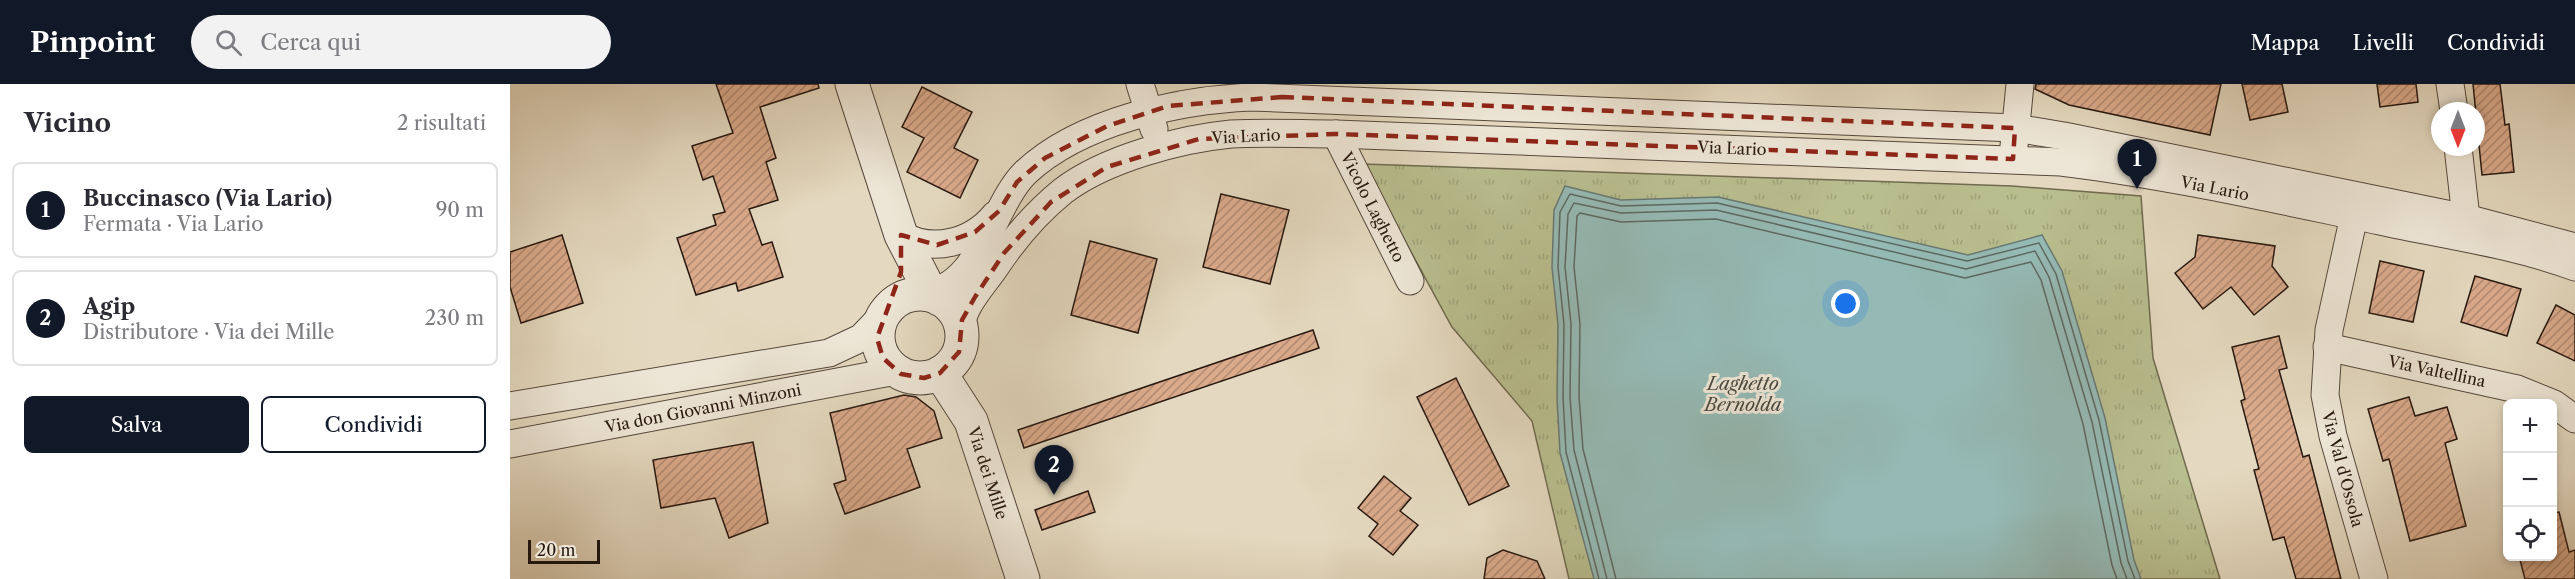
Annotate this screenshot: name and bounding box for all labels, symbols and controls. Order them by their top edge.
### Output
search box [191,15,611,69]
text: Pinpoint [30,25,155,59]
icon: search [212,26,245,59]
text: Cerca qui [260,29,361,56]
text: Mappa [2250,30,2320,55]
text: Livelli [2353,30,2414,55]
text: Condividi [2447,30,2545,55]
north arrow [2431,102,2485,156]
text: Vicino [24,107,111,139]
text: 2 risultati [397,111,486,135]
street label: Via Lario [1210,124,1281,148]
street label: Via Lario [1696,137,1767,159]
pin: 1 [2118,140,2156,189]
street label: Vicolo Laghetto [1336,148,1409,266]
street label: Via Lario [2178,171,2251,204]
text: Buccinasco (Via Lario) [83,185,332,212]
text: 1 [41,198,50,222]
text: 90 m [436,198,484,222]
text: Fermata · Via Lario [83,212,263,236]
your location [1831,289,1860,318]
text: Agip [83,293,135,320]
text: 2 [40,306,51,330]
text: 230 m [425,306,484,330]
text: Distributore · Via dei Mille [83,320,334,344]
street label: Via Valtellina [2386,351,2488,391]
water label: Laghetto Bernolda [1703,373,1782,416]
street label: Via don Giovanni Minzoni [602,379,803,437]
button: Salva [24,396,249,453]
button: Condividi [261,396,486,453]
map controls [2503,399,2557,561]
button: + [2503,399,2557,453]
street label: Via Val d'Ossola [2318,408,2368,530]
street label: Via dei Mille [963,423,1012,522]
pin: 2 [1034,446,1074,495]
button: − [2503,453,2557,507]
button: locate [2503,507,2557,561]
scale bar [528,537,600,564]
text: 20 m [537,540,576,560]

